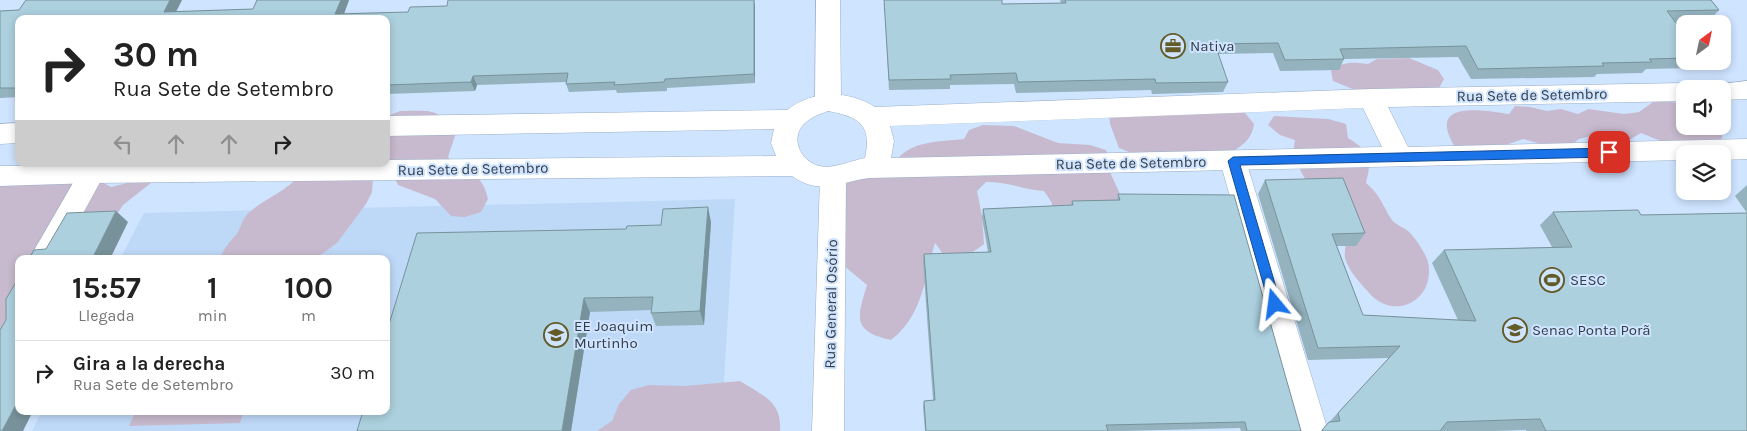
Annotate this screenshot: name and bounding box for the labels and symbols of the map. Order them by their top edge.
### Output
north arrow [1676,15,1731,70]
office icon: Nativa [1160,33,1186,59]
place label: Nativa [1190,37,1234,55]
street label: Rua Sete de Setembro [1457,85,1607,105]
pin [1588,131,1630,173]
street label: Rua Sete de Setembro [1056,153,1206,173]
street label: Rua Sete de Setembro [398,159,548,179]
street label: Rua General Osório [821,239,841,369]
sports icon: SESC [1539,267,1565,293]
place label: SESC [1570,271,1606,289]
position arrow [1248,277,1300,329]
place label: EE Joaquim Murtinho [574,317,653,352]
school or university icon: Senac Ponta Porã [1502,317,1528,343]
place label: Senac Ponta Porã [1532,321,1651,339]
school or university icon: EE Joaquim Murtinho [543,322,569,348]

